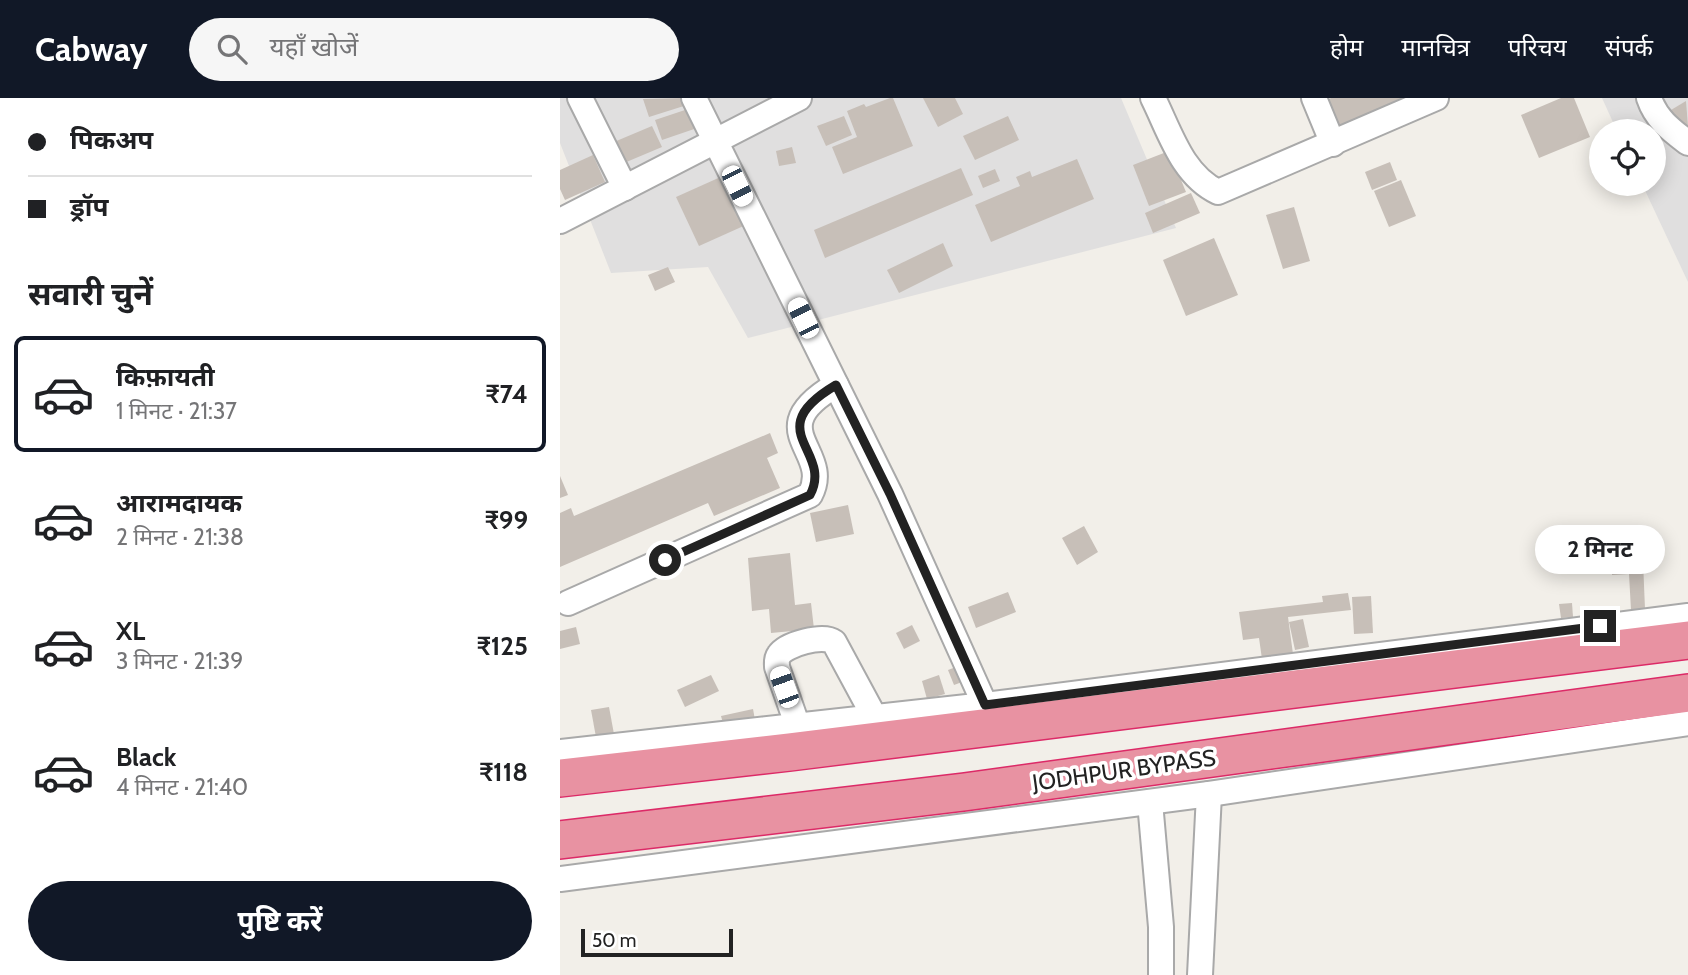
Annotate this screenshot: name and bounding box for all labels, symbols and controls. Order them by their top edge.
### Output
search box [189,18,679,81]
text: Cabway [35,29,147,69]
icon: search [213,30,251,68]
text: यहाँ खोजें [269,31,358,63]
text: होम [1330,33,1363,62]
text: मानचित्र [1401,33,1470,62]
text: परिचय [1508,33,1567,62]
text: संपर्क [1605,33,1653,62]
map controls [1589,119,1666,196]
button: locate [1589,119,1666,196]
text: पिकअप [70,124,153,156]
car [719,163,756,209]
text: ड्रॉप [70,191,108,223]
text: सवारी चुनें [28,274,153,313]
car [785,295,822,341]
text: किफ़ायती [116,361,215,393]
icon: car [32,363,95,426]
text: ₹74 [485,378,528,410]
text: 1 मिनट · 21:37 [116,397,237,425]
text: आरामदायक [116,487,242,519]
icon: car [32,489,95,552]
text: ₹99 [485,504,528,536]
text: 2 मिनट · 21:38 [116,523,244,551]
callout: 2 मिनट [1535,524,1665,574]
text: 2 मिनट [1567,535,1633,563]
route start [649,544,681,576]
route end [1584,610,1616,642]
icon: car [32,615,95,678]
text: XL [116,615,145,647]
text: ₹125 [477,630,528,662]
text: 3 मिनट · 21:39 [116,647,243,675]
car [767,664,802,710]
icon: car [32,741,95,804]
text: Black [116,741,176,773]
street label: JODHPUR BYPASS [1030,743,1217,797]
text: ₹118 [479,756,528,788]
text: 4 मिनट · 21:40 [116,773,248,801]
button: पुष्टि करें [28,881,532,961]
scale bar [581,926,733,958]
text: 50 m [592,929,636,952]

